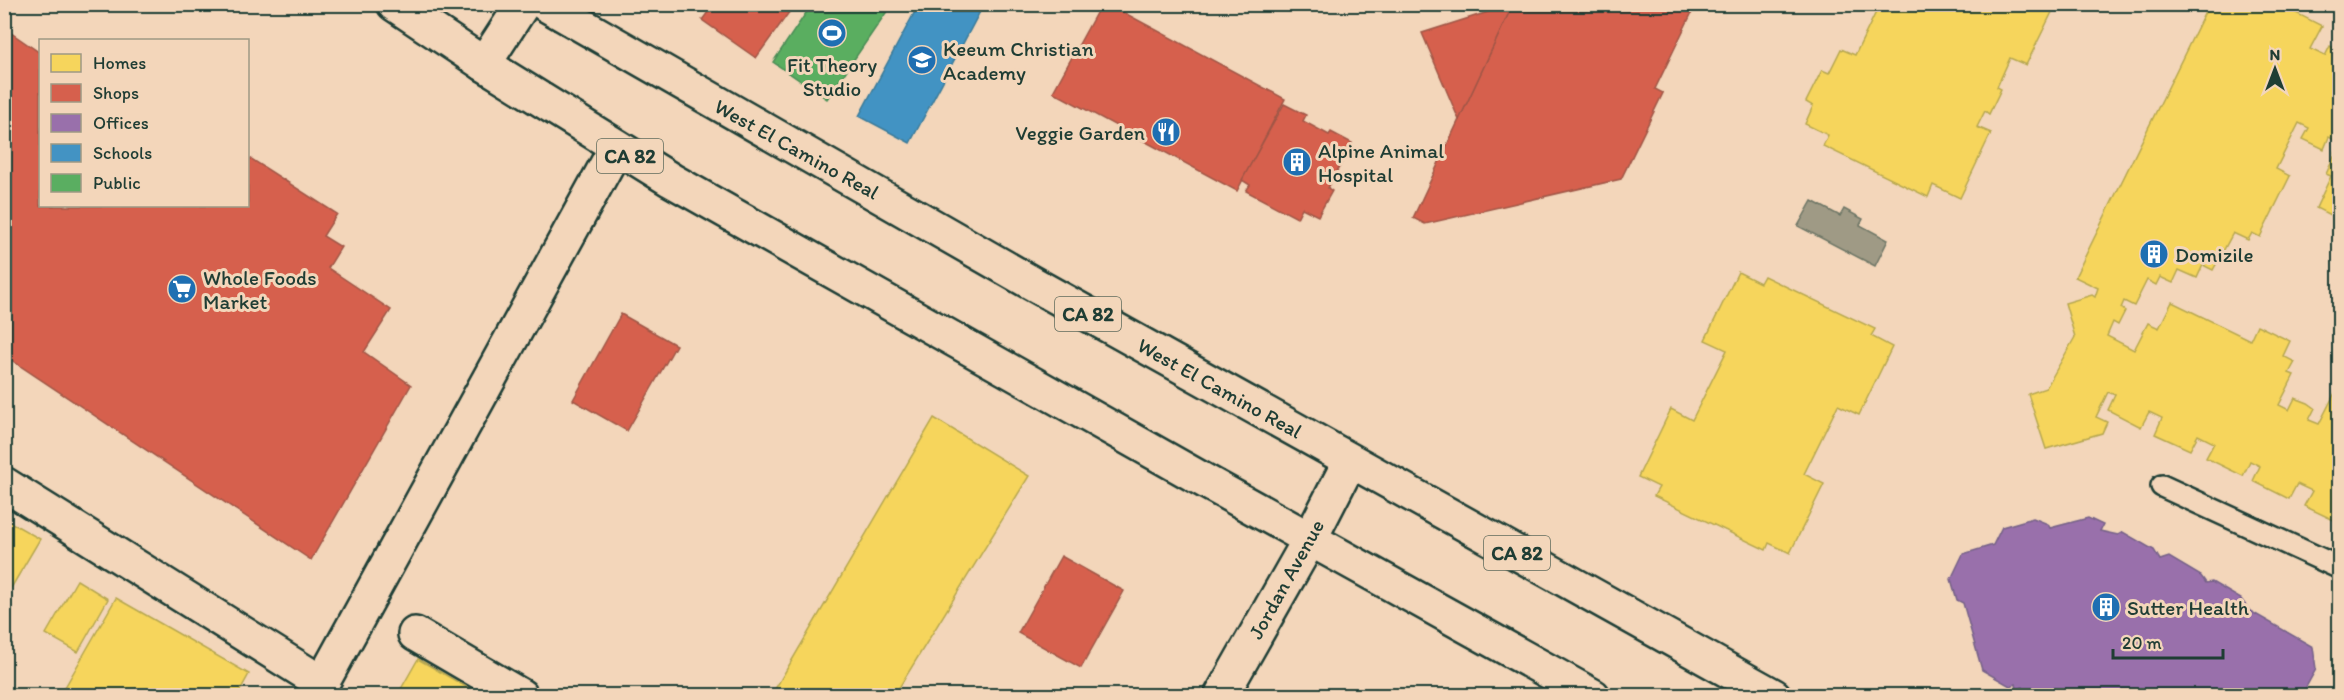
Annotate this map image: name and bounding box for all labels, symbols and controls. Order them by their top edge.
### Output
sports icon: Fit Theory Studio [816,17,848,49]
place label: Keeum Christian Academy [943,36,1094,85]
legend [39,39,249,207]
north arrow [2245,39,2305,99]
school or university icon: Keeum Christian Academy [906,44,938,76]
text: N [2270,45,2280,64]
text: Homes [93,52,146,74]
place label: Fit Theory Studio [787,52,877,101]
text: Shops [93,82,139,104]
street label: West El Camino Real [710,93,884,205]
text: Offices [93,112,149,134]
restaurant icon: Veggie Garden [1150,116,1182,148]
place label: Veggie Garden [1015,120,1145,145]
place label: Alpine Animal Hospital [1318,138,1444,187]
road number: CA 82 [597,139,663,173]
text: Schools [93,142,152,164]
building icon: Alpine Animal Hospital [1281,146,1313,178]
text: Public [93,172,141,194]
building icon: Domizile [2138,238,2170,270]
place label: Domizile [2175,242,2254,267]
place label: Whole Foods Market [203,265,317,314]
supermarket icon: Whole Foods Market [166,273,198,305]
road number: CA 82 [1055,297,1121,331]
street label: West El Camino Real [1133,332,1307,444]
street label: Jordan Avenue [1243,515,1329,643]
road number: CA 82 [1484,536,1550,570]
building icon: Sutter Health [2090,591,2122,623]
place label: Sutter Health [2127,595,2250,620]
scale bar [2113,622,2222,660]
text: 20 m [2122,632,2162,654]

